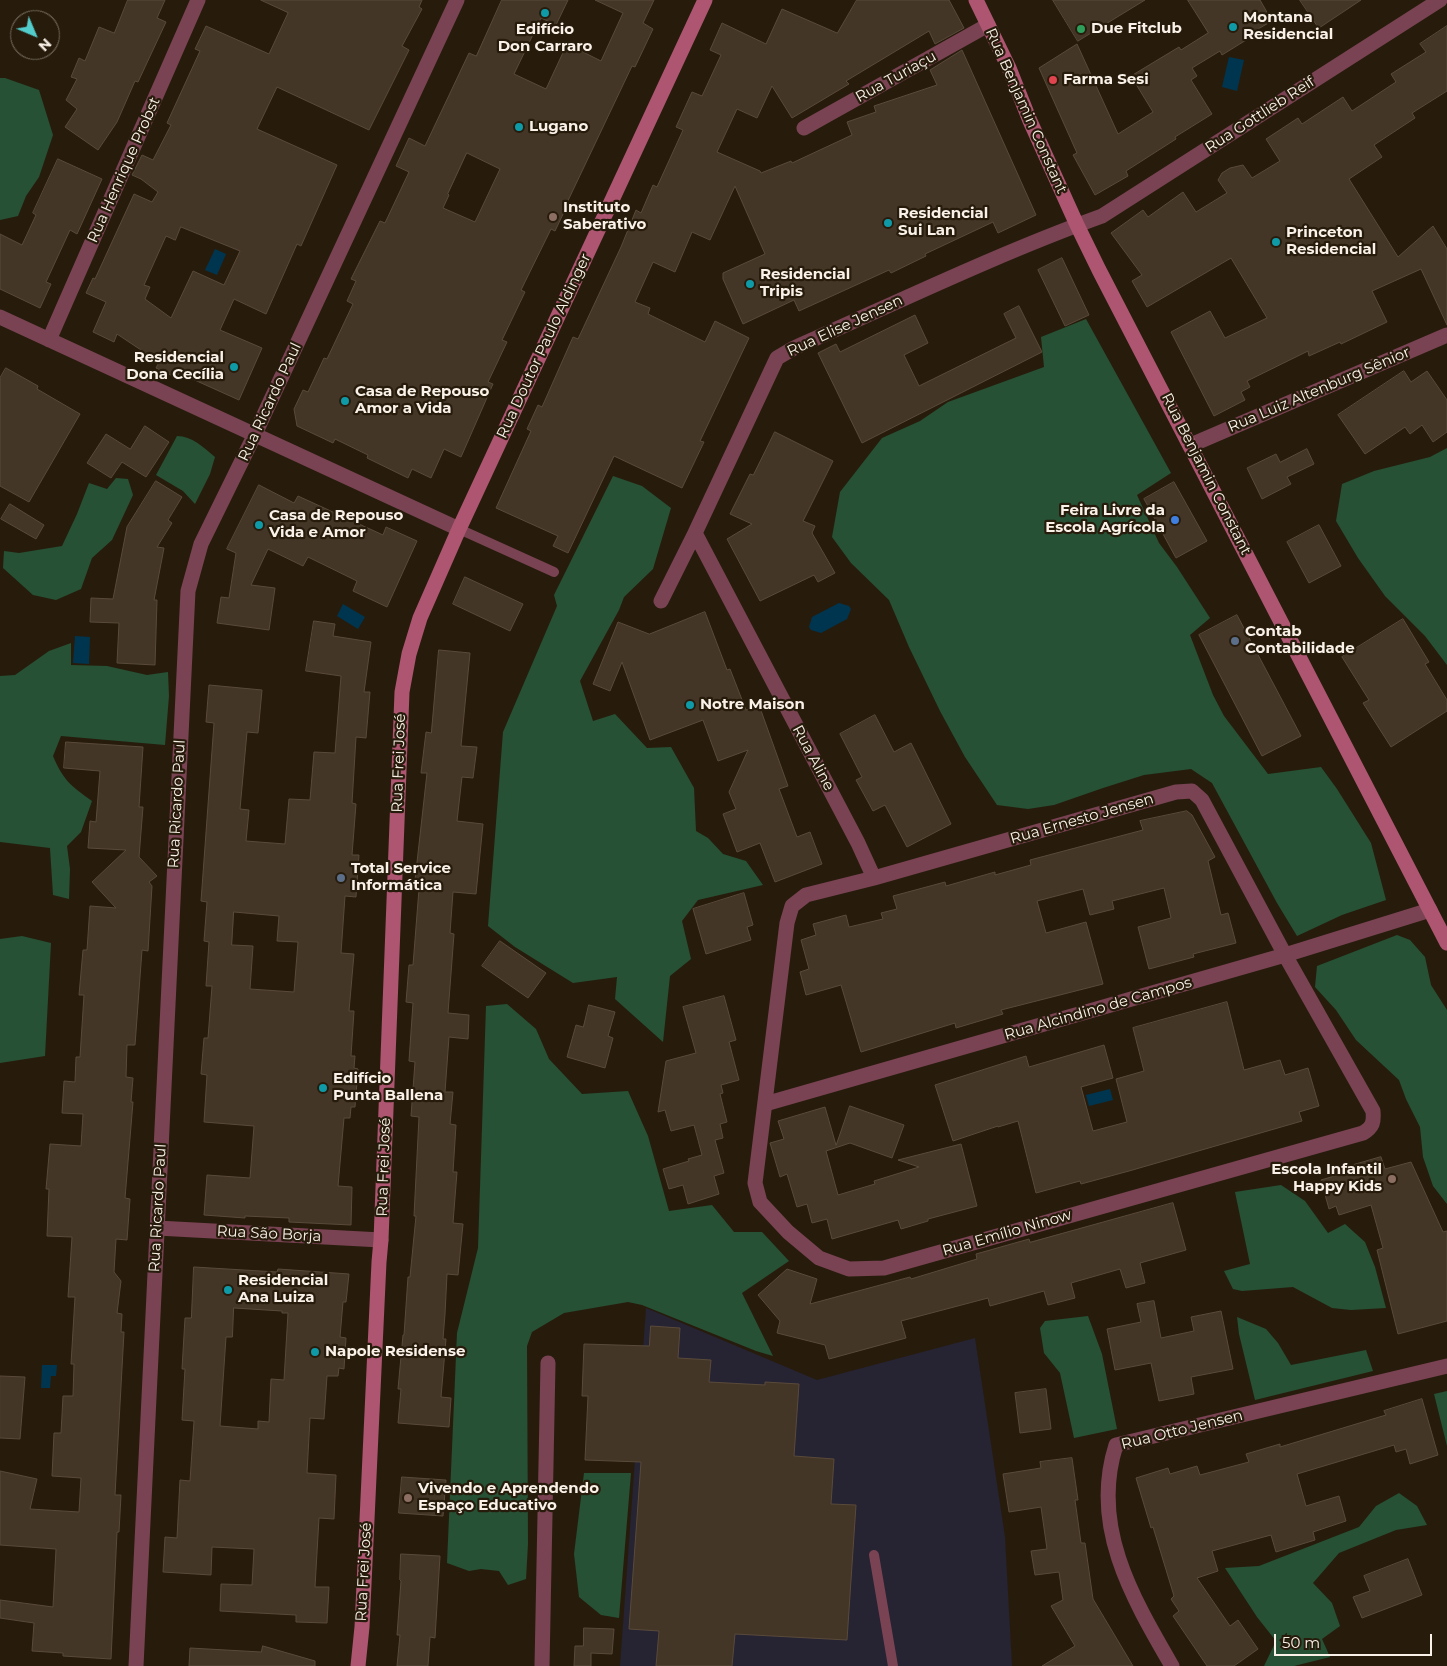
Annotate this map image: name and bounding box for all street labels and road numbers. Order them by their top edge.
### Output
street label: Rua Benjamin Constant [981,25,1071,197]
street label: Rua Turiaçu [852,47,940,107]
street label: Rua Gottlieb Reif [1202,73,1318,157]
street label: Rua Henrique Probst [84,94,164,246]
street label: Rua Doutor Paulo Aldinger [493,251,595,441]
street label: Rua Elise Jensen [784,291,906,361]
street label: Rua Ricardo Paul [235,340,305,464]
street label: Rua Luiz Altenburg Sênior [1225,343,1413,437]
street label: Rua Benjamin Constant [1157,390,1255,558]
street label: Rua Frei José [388,713,410,813]
street label: Rua Aline [788,722,838,794]
street label: Rua Ricardo Paul [165,739,189,869]
street label: Rua Ernesto Jensen [1008,790,1156,848]
street label: Rua Alcindino de Campos [1002,974,1194,1044]
street label: Rua Frei José [373,1117,395,1217]
street label: Rua Ricardo Paul [146,1143,170,1273]
street label: Rua Emílio Ninow [940,1206,1074,1260]
street label: Rua São Borja [216,1222,322,1246]
street label: Rua Otto Jensen [1119,1406,1245,1454]
street label: Rua Frei José [352,1522,376,1622]

